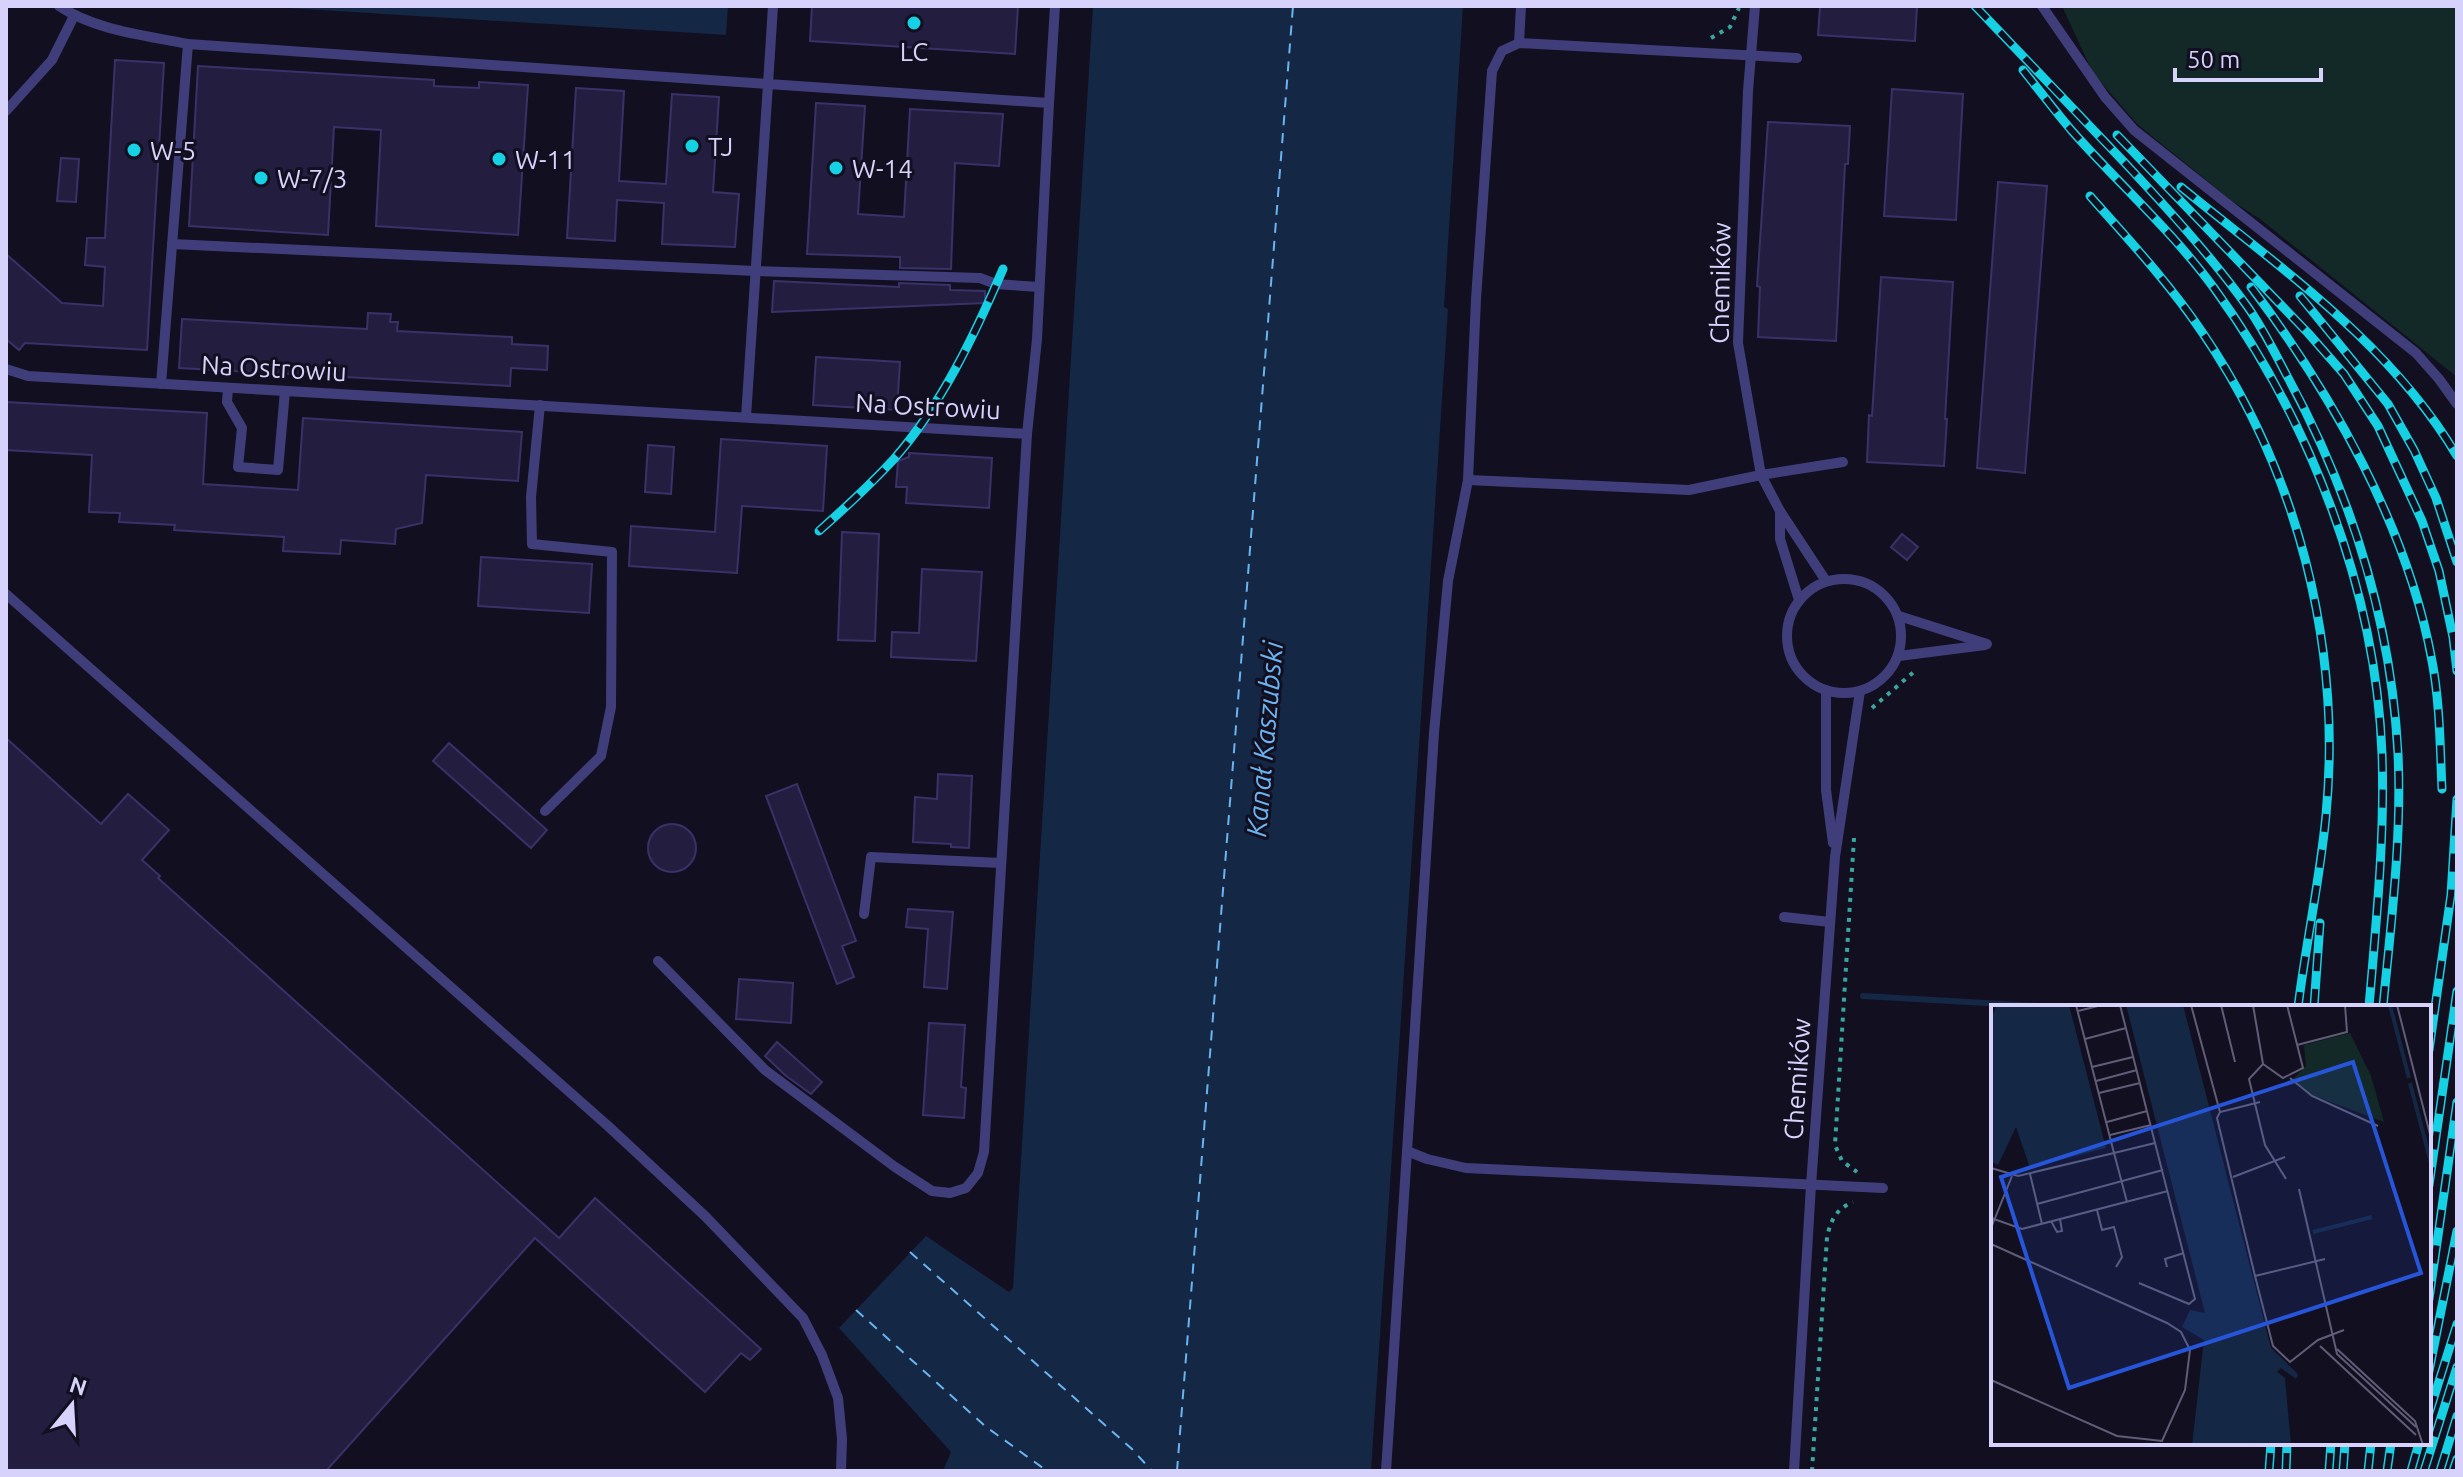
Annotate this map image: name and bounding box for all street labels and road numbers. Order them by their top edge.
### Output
street label: Chemików [1704,222,1736,344]
street label: Na Ostrowiu [200,350,348,386]
street label: Na Ostrowiu [854,388,1002,424]
street label: Chemików [1778,1017,1816,1141]

